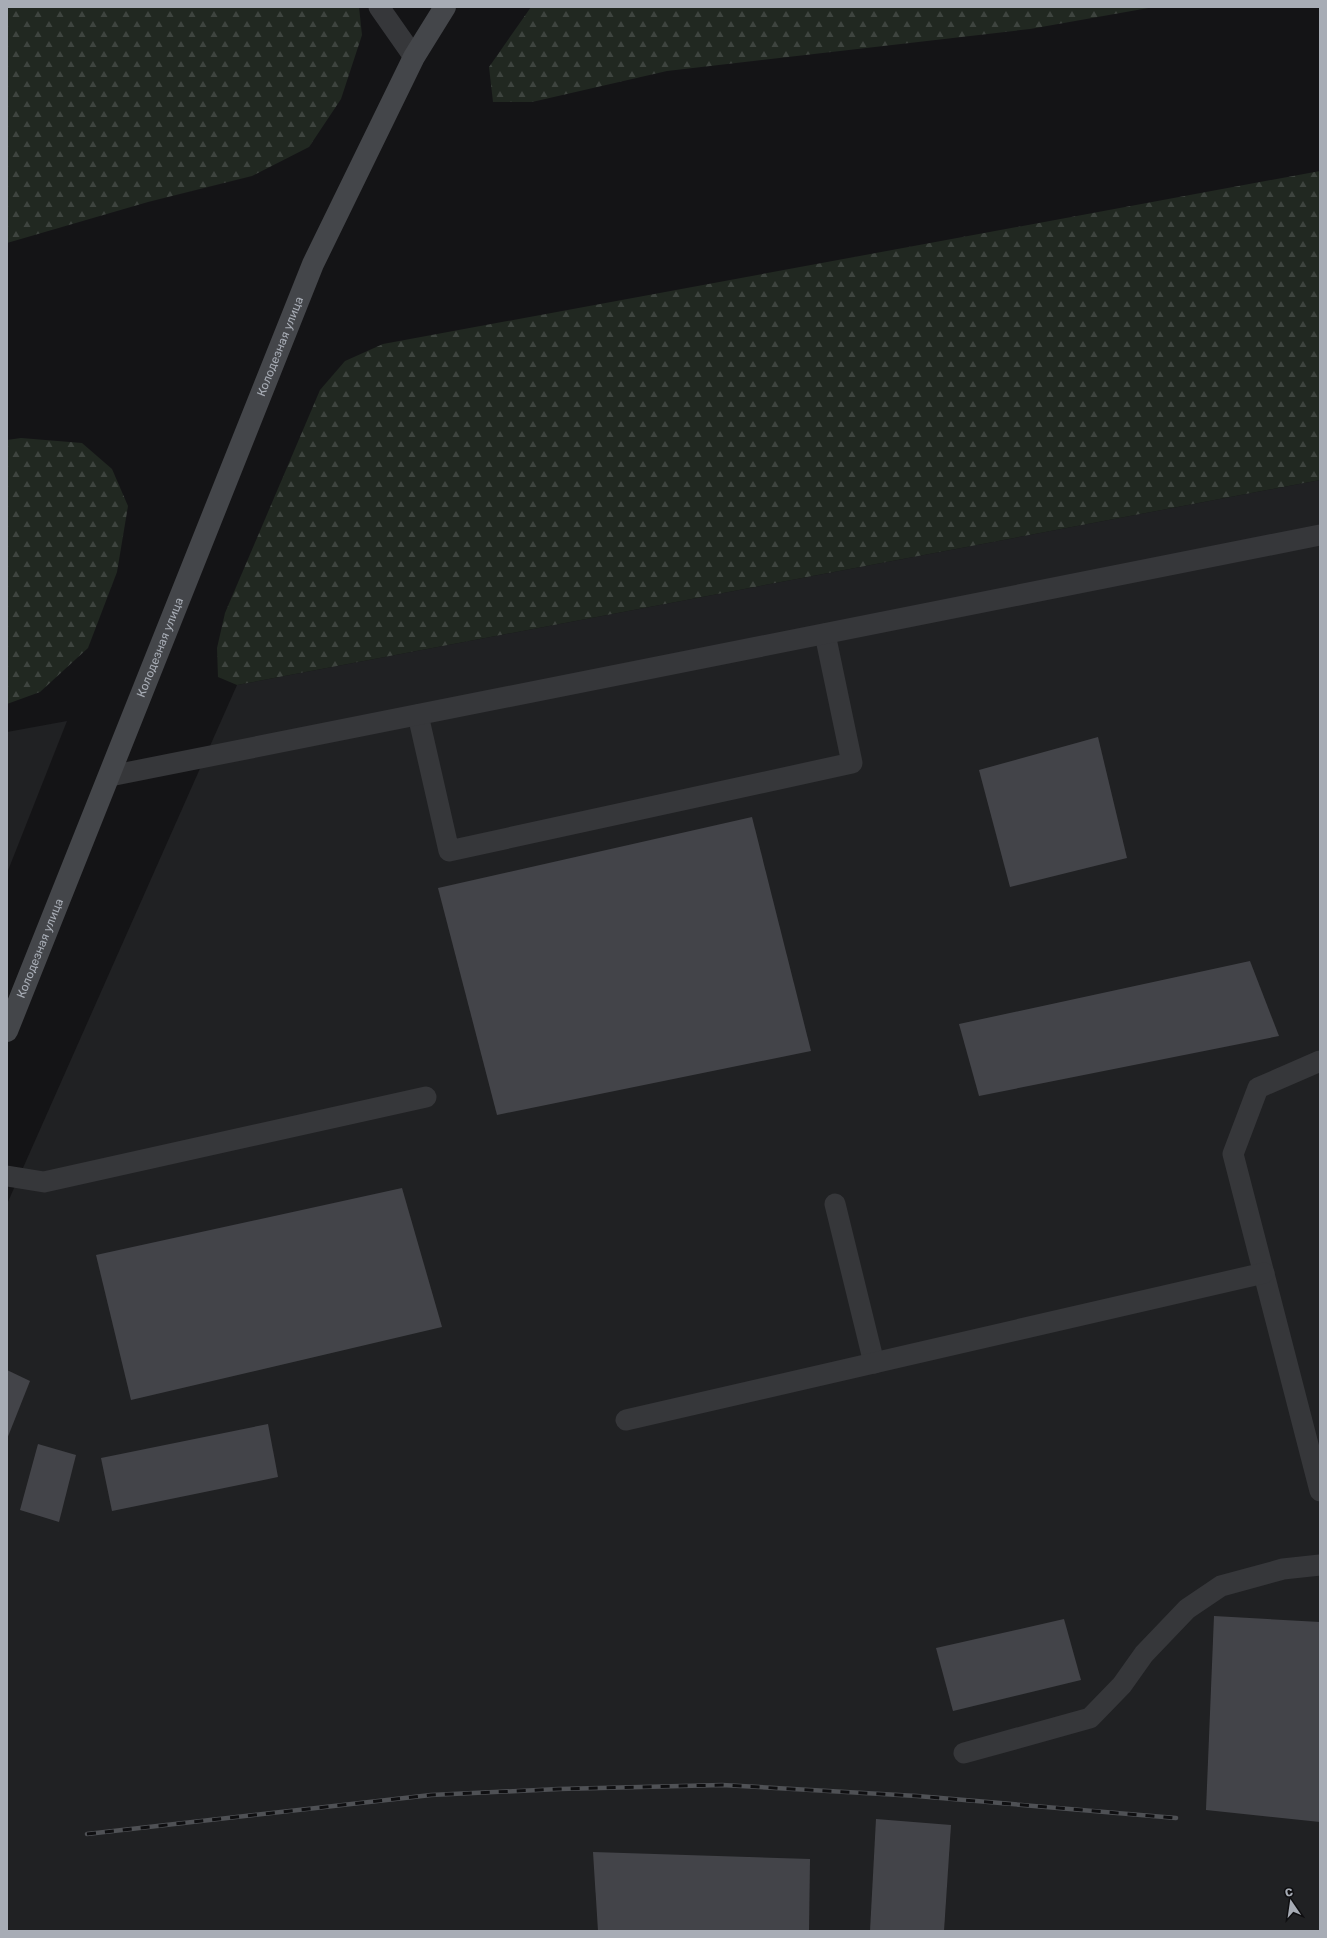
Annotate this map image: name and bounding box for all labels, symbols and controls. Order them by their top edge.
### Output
street label: Колодезная улица [254,295,306,398]
street label: Колодезная улица [134,596,186,699]
street label: Колодезная улица [14,896,66,1000]
north arrow [1271,1882,1311,1922]
text: С [1284,1885,1294,1900]

